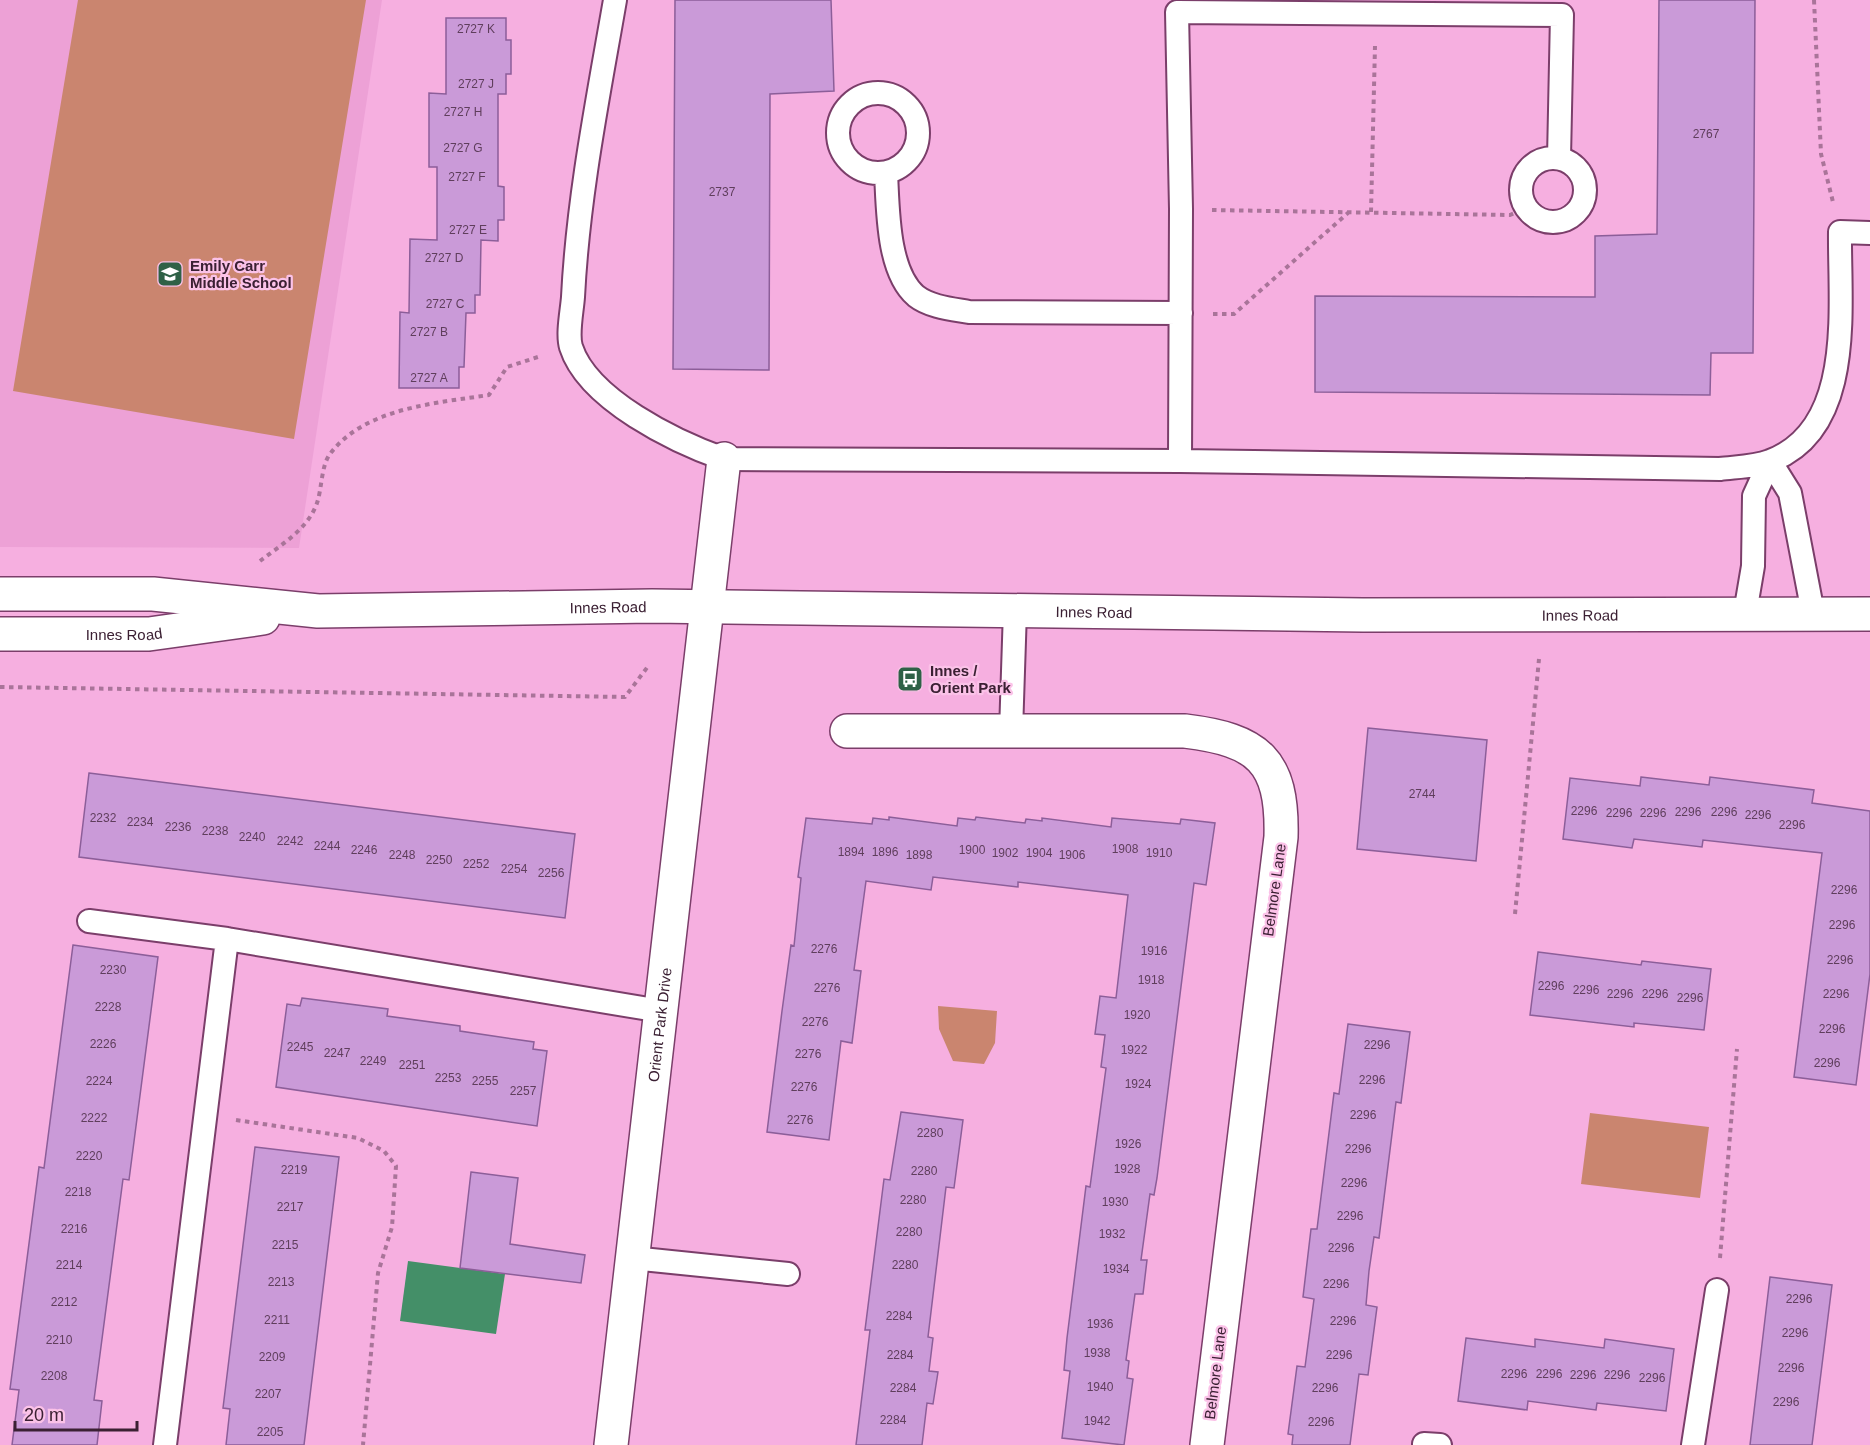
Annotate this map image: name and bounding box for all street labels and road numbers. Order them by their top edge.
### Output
street label: Innes Road [570,598,647,616]
street label: Innes Road [1056,603,1133,621]
street label: Innes Road [1542,606,1618,623]
street label: Innes Road [86,624,163,643]
street label: Belmore Lane [1259,843,1289,937]
street label: Orient Park Drive [644,967,674,1083]
street label: Belmore Lane [1201,1326,1229,1420]

